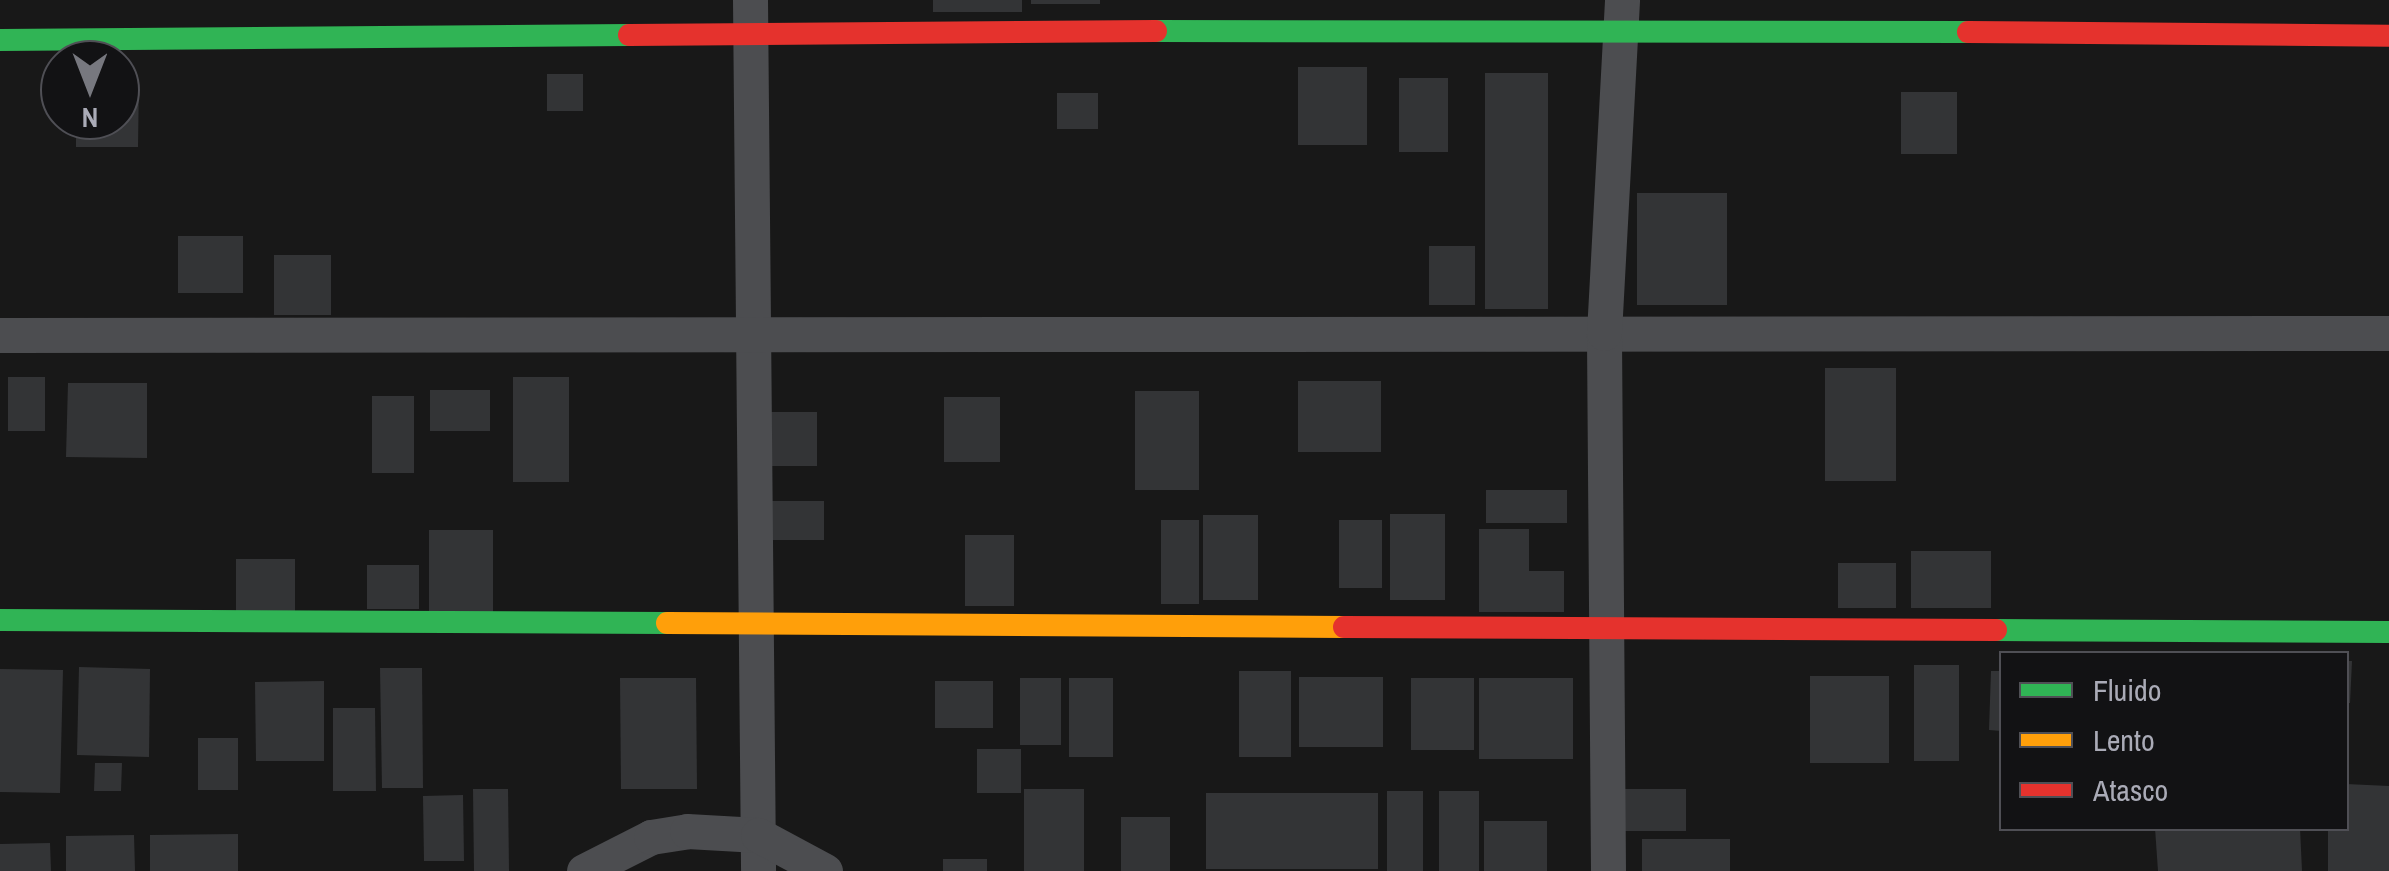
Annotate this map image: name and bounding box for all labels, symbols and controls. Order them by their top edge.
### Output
north arrow [40,40,140,140]
text: N [82,99,98,137]
legend [1999,651,2349,831]
text: Fluido [2093,670,2161,710]
text: Lento [2093,720,2155,760]
text: Atasco [2093,770,2168,810]

